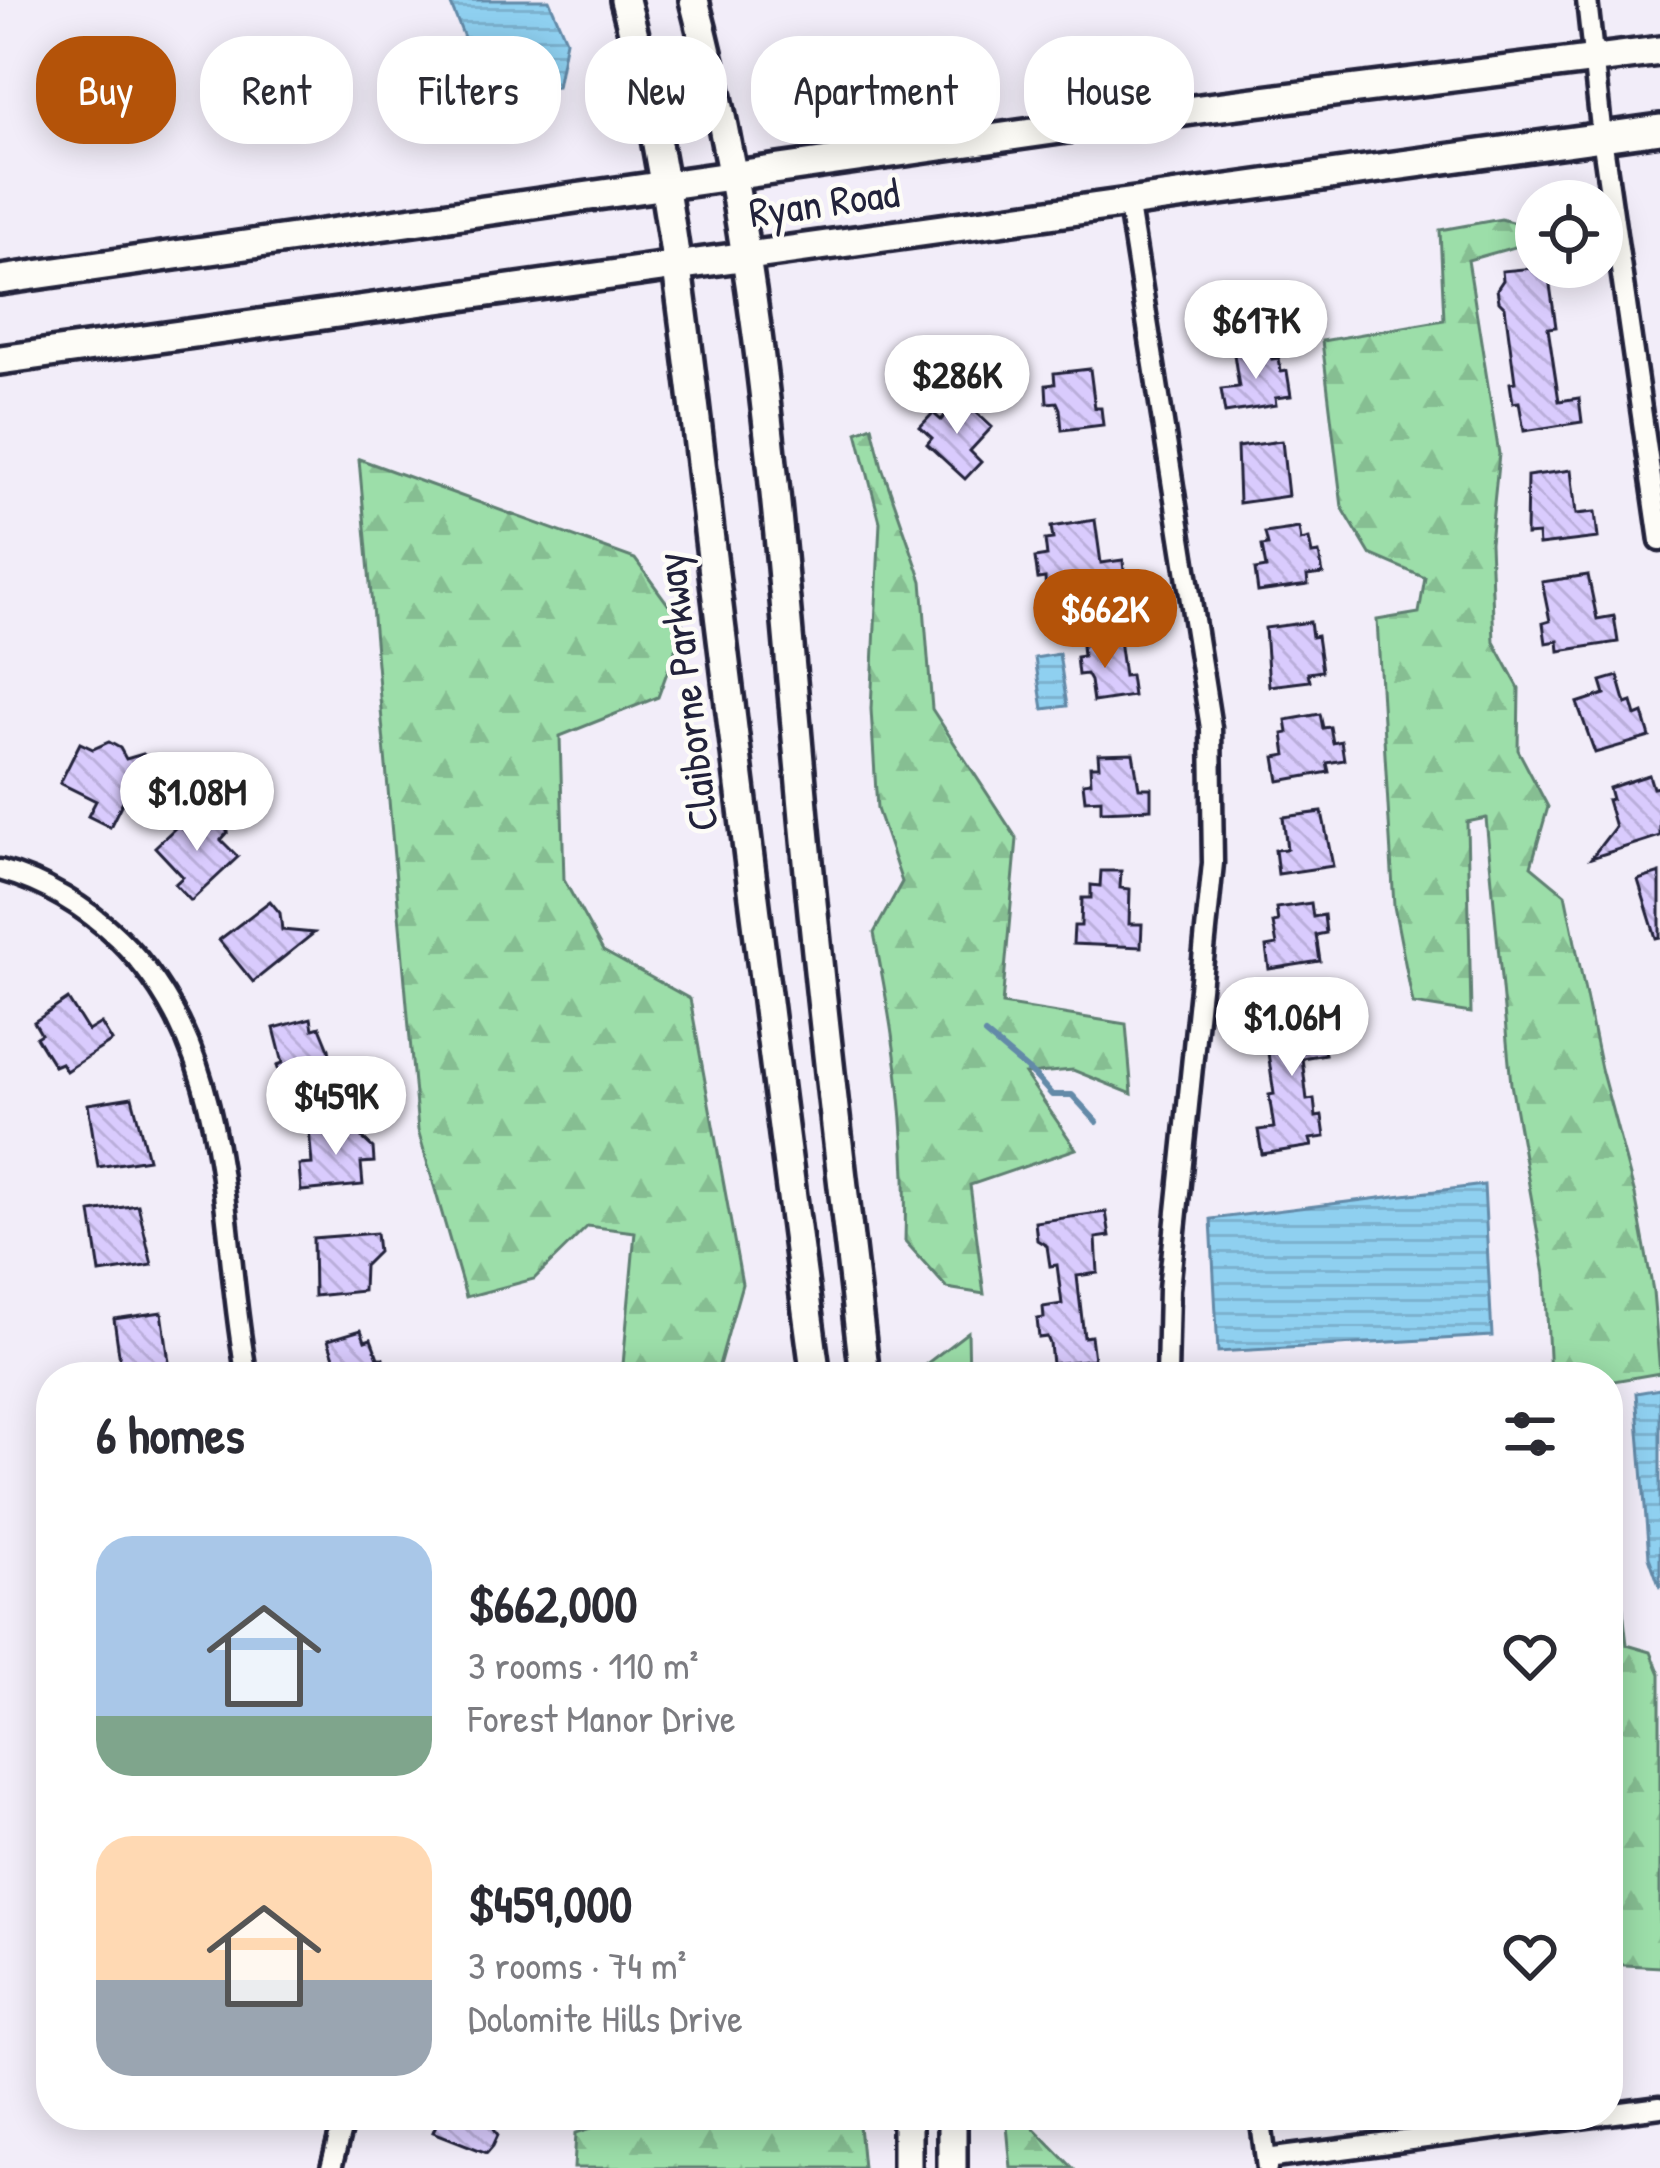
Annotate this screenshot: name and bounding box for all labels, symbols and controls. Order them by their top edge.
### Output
chip: Buy [36,36,176,144]
chip: Rent [200,36,353,144]
chip: Filters [377,36,561,144]
chip: New [585,36,727,144]
chip: Apartment [751,36,1000,144]
chip: House [1024,36,1194,144]
street label: Ryan Road [745,163,903,240]
map controls [1515,180,1623,288]
button: locate [1515,180,1623,288]
pin: $617K [1172,280,1340,382]
text: $617K [1211,292,1301,345]
pin: $286K [873,335,1041,437]
text: $286K [912,347,1002,400]
street label: Claiborne Parkway [640,550,731,834]
pin: $662K [1021,569,1189,671]
text: $662K [1060,581,1150,634]
pin: $1.08M [99,752,295,854]
text: $1.08M [147,764,247,817]
pin: $1.06M [1194,977,1390,1079]
text: $1.06M [1243,989,1341,1042]
pin: $459K [252,1056,420,1158]
text: $459K [293,1068,379,1121]
text: 6 homes [96,1400,245,1469]
icon: filters [1497,1401,1563,1467]
text: $662,000 [468,1569,637,1638]
icon: home [192,1584,336,1728]
icon: heart [1497,1623,1563,1689]
text: 3 rooms · 110 m² [468,1638,698,1691]
text: Forest Manor Drive [468,1691,736,1744]
text: $459,000 [468,1869,632,1938]
icon: home [192,1884,336,2028]
icon: heart [1497,1923,1563,1989]
text: 3 rooms · 74 m² [468,1938,687,1991]
text: Dolomite Hills Drive [468,1991,743,2044]

